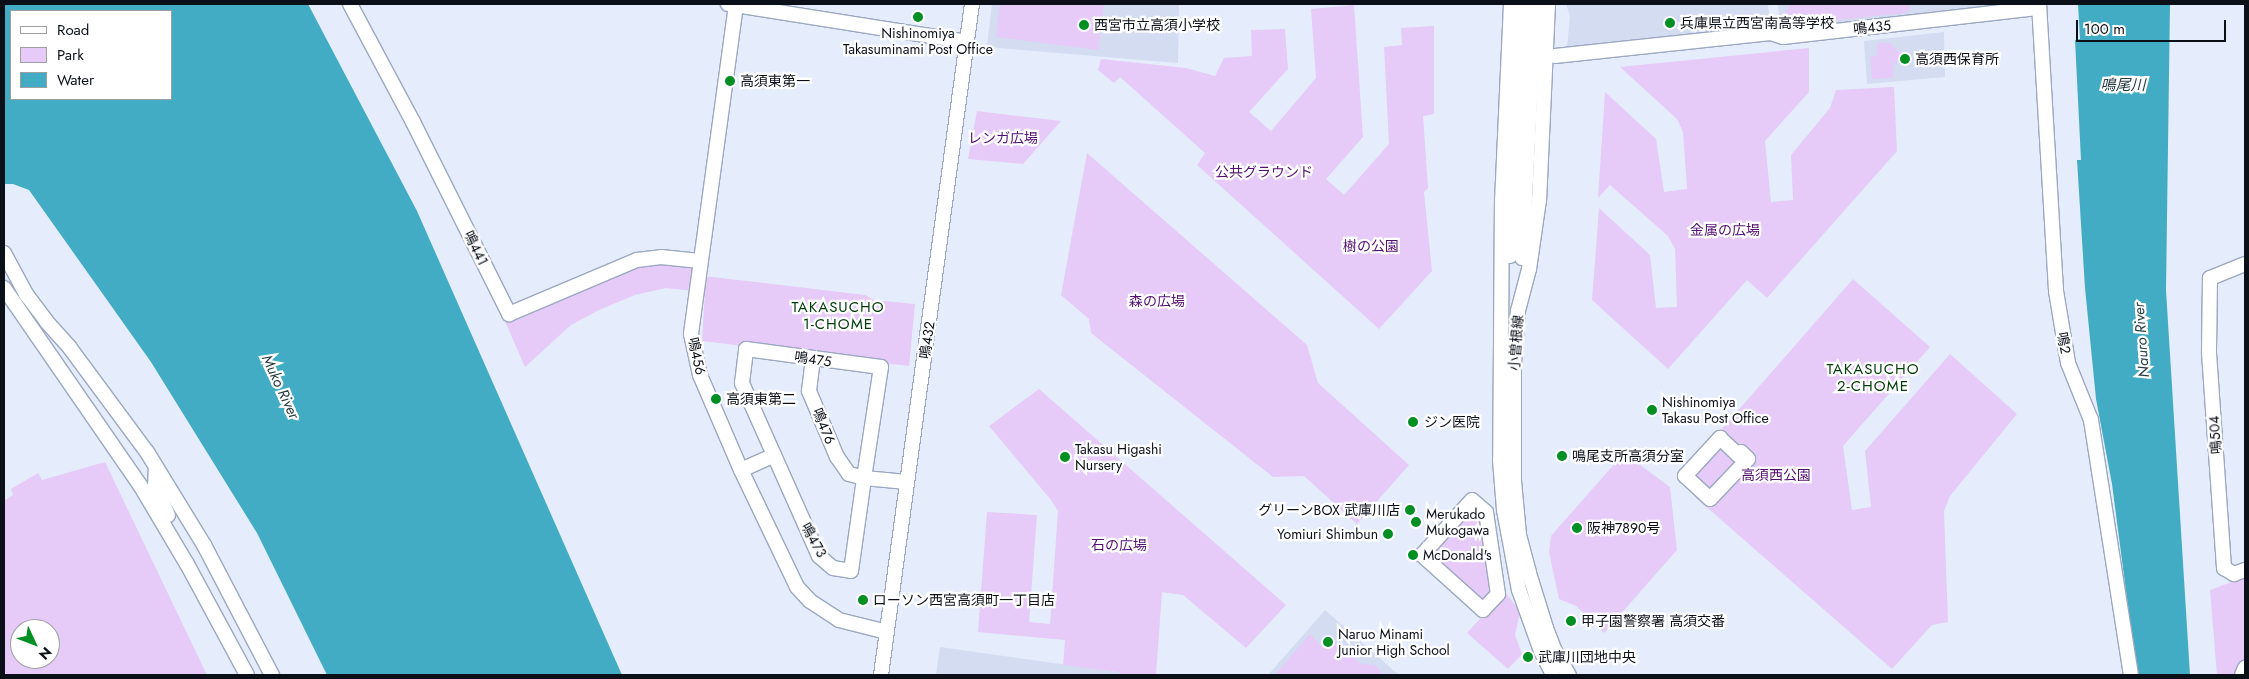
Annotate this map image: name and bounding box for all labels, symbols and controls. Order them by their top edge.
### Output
legend [10,10,172,100]
scale bar [2079,10,2229,42]
marker: Nishinomiya Takasuminami Post Office [912,11,924,23]
place label: 兵庫県立西宮南高等学校 [1680,15,1834,31]
place label: 西宮市立高須小学校 [1094,17,1220,33]
marker: 兵庫県立西宮南高等学校 [1664,17,1676,29]
street label: 鳴435 [1852,17,1892,37]
text: 100 m [2084,18,2125,40]
text: Road [57,19,89,41]
marker: 西宮市立高須小学校 [1078,19,1090,31]
place label: Nishinomiya Takasuminami Post Office [843,25,993,58]
text: Park [57,44,84,66]
place label: 高須西保育所 [1915,51,1999,67]
marker: 高須西保育所 [1899,53,1911,65]
text: Water [57,69,94,91]
place label: 高須東第一 [740,73,810,89]
marker: 高須東第一 [724,75,736,87]
water label: 鳴尾川 [2101,77,2145,95]
park label: レンガ広場 [968,130,1038,146]
park label: 公共グラウンド [1215,164,1313,180]
park label: 金属の広場 [1690,222,1760,238]
street label: 鳴441 [460,228,492,268]
park label: 樹の公園 [1343,238,1399,254]
park label: 森の広場 [1129,293,1185,309]
district label: TAKASUCHO 1-CHOME [790,298,886,333]
water label: Nauro River [2130,302,2154,378]
street label: 小曽根線 [1506,314,1526,372]
street label: 鳴432 [916,320,938,360]
street label: 鳴2 [2054,331,2074,355]
street label: 鳴456 [685,336,709,376]
street label: 鳴475 [793,348,833,370]
water label: Muko River [257,352,303,422]
district label: TAKASUCHO 2-CHOME [1825,360,1921,395]
place label: 高須東第二 [726,391,796,407]
marker: 高須東第二 [710,393,722,405]
place label: Nishinomiya Takasu Post Office [1662,394,1769,427]
marker: Nishinomiya Takasu Post Office [1646,404,1658,416]
street label: 鳴476 [809,405,839,447]
place label: ジン医院 [1424,414,1480,430]
marker: ジン医院 [1406,415,1420,429]
street label: 鳴504 [2205,415,2225,455]
place label: Takasu Higashi Nursery [1075,441,1162,474]
place label: 鳴尾支所高須分室 [1572,448,1684,464]
marker: 鳴尾支所高須分室 [1556,450,1568,462]
marker: Takasu Higashi Nursery [1059,451,1071,463]
park label: 高須西公園 [1741,467,1811,483]
place label: グリーンBOX 武庫川店 [1258,502,1400,518]
marker: グリーンBOX 武庫川店 [1404,504,1416,516]
place label: Merukado Mukogawa [1426,506,1489,538]
marker: Merukado Mukogawa [1410,516,1422,528]
street label: 鳴473 [798,520,830,560]
place label: 阪神7890号 [1587,520,1660,536]
marker: 阪神7890号 [1571,522,1583,534]
place label: Yomiuri Shimbun [1277,526,1378,542]
marker: Yomiuri Shimbun [1382,528,1394,540]
park label: 石の広場 [1091,537,1147,553]
place label: McDonald's [1423,547,1492,563]
marker: McDonald's [1407,549,1419,561]
place label: ローソン西宮高須町一丁目店 [873,592,1055,608]
marker: ローソン西宮高須町一丁目店 [857,594,869,606]
place label: 甲子園警察署 高須交番 [1581,613,1725,629]
marker: 甲子園警察署 高須交番 [1565,615,1577,627]
north arrow [10,619,60,669]
place label: Naruo Minami Junior High School [1338,626,1450,658]
marker: Naruo Minami Junior High School [1322,636,1334,648]
text: N [34,643,56,664]
place label: 武庫川団地中央 [1538,649,1636,665]
marker: 武庫川団地中央 [1522,651,1534,663]

